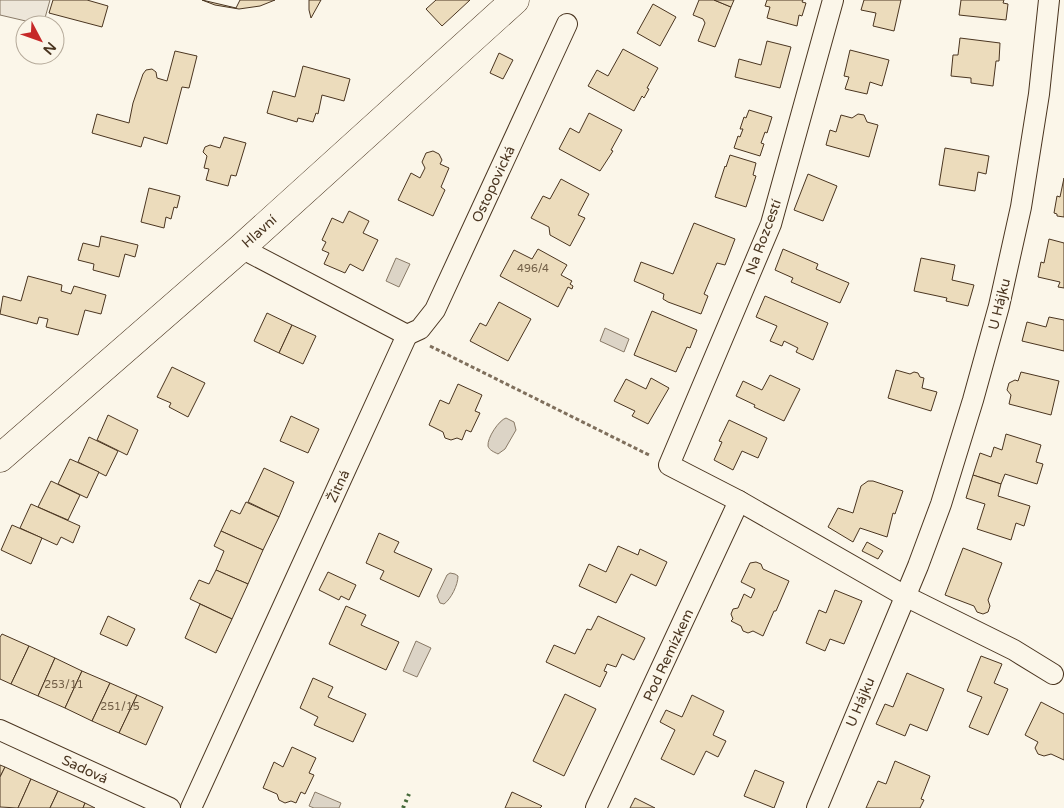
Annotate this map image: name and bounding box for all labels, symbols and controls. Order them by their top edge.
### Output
north arrow [15,15,65,65]
text: N [39,38,60,58]
street label: Ostopovická [468,143,519,225]
street label: Na Rozcestí [742,197,785,277]
street label: Hlavní [238,211,281,251]
house number: 496/4 [517,262,549,275]
street label: U Hájku [985,277,1014,332]
street label: Žitná [324,467,353,505]
street label: Pod Remízkem [640,606,697,704]
street label: U Hájku [842,675,879,730]
house number: 253/11 [44,678,84,691]
house number: 251/15 [100,700,140,713]
street label: Sadová [59,751,111,788]

